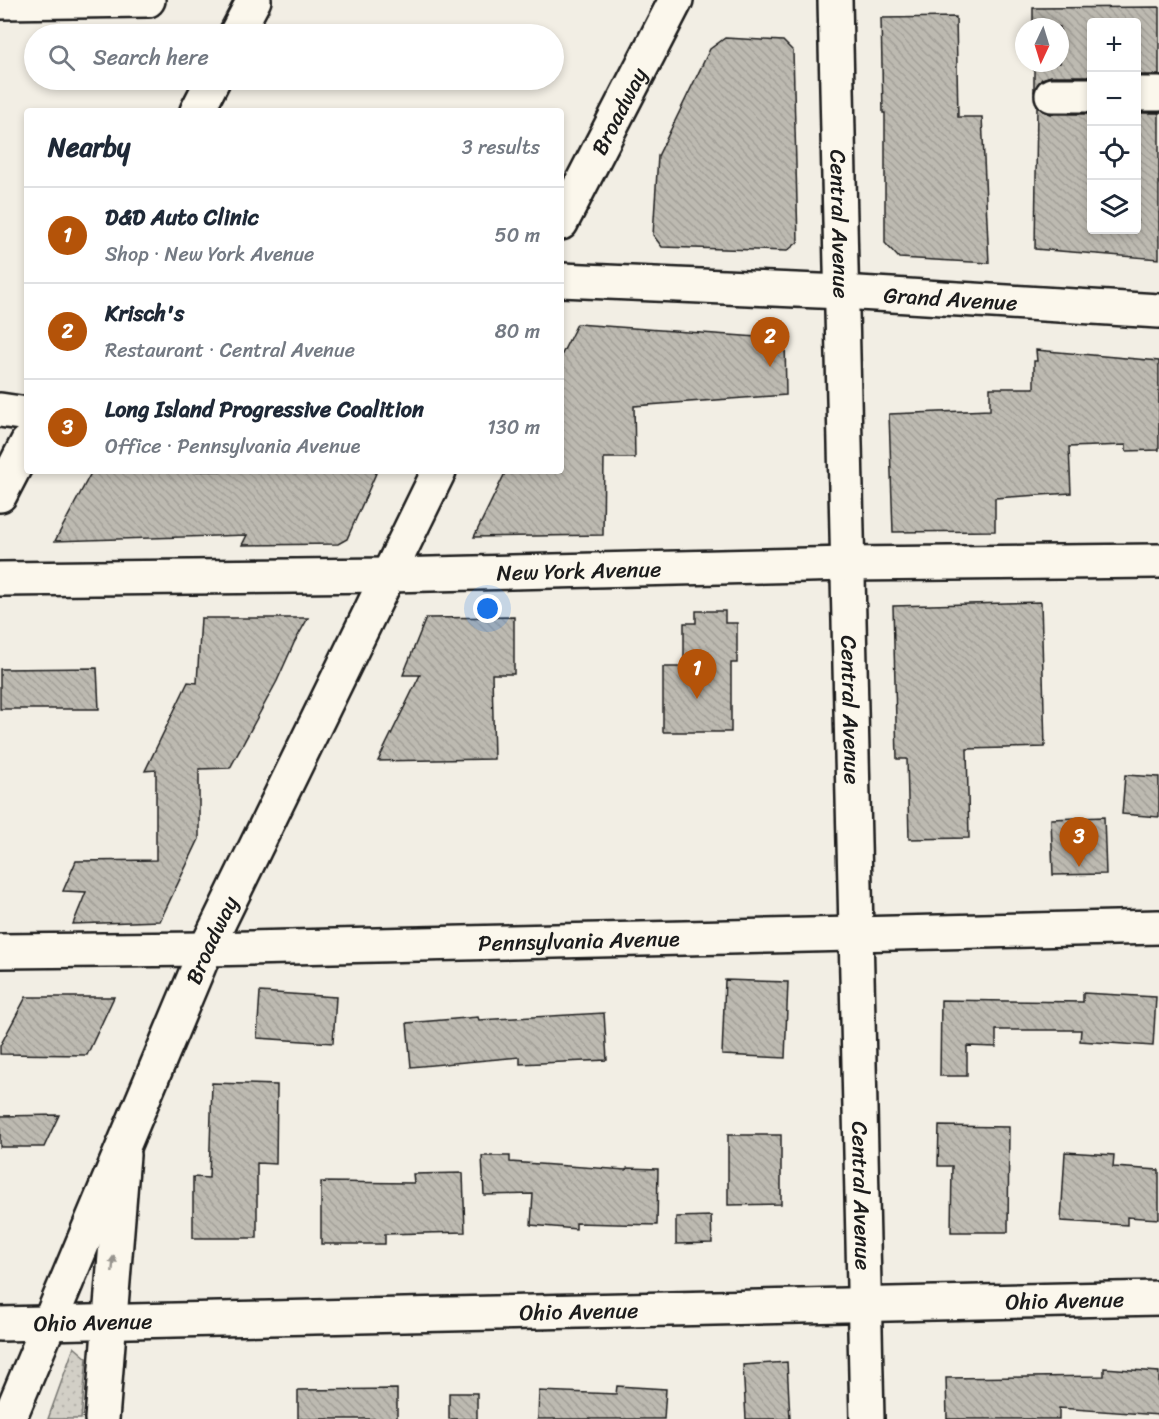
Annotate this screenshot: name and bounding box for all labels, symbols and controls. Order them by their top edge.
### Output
north arrow [1015,18,1069,72]
map controls [1087,18,1141,234]
button: + [1087,18,1141,72]
search box [24,24,564,90]
text: Search here [93,38,209,77]
icon: search [45,41,78,74]
street label: Broadway [580,60,658,162]
button: − [1087,72,1141,126]
text: Nearby [48,124,130,170]
button: locate [1087,126,1141,180]
text: 3 results [462,130,540,165]
street label: Central Avenue [819,149,861,299]
button: layers [1087,180,1141,234]
text: D&D Auto Clinic [105,198,259,237]
text: 1 [63,218,72,253]
text: 50 m [495,218,540,253]
text: Shop · New York Avenue [105,237,314,272]
street label: Grand Avenue [883,275,1019,322]
text: Krisch's [105,294,184,333]
text: 2 [62,314,73,349]
text: 80 m [495,314,540,349]
pin: 2 [750,318,790,367]
text: Restaurant · Central Avenue [105,333,355,368]
text: Long Island Progressive Coalition [105,390,424,429]
text: 3 [62,410,73,445]
text: 130 m [487,410,540,445]
text: Office · Pennsylvania Avenue [105,429,360,464]
street label: New York Avenue [496,549,662,592]
your location [473,594,502,623]
street label: Central Avenue [830,635,872,785]
pin: 1 [678,650,716,699]
pin: 3 [1060,818,1098,867]
street label: Broadway [174,888,249,991]
street label: Pennsylvania Avenue [478,919,680,962]
street label: Central Avenue [841,1121,883,1271]
one-way arrow [108,1255,118,1274]
street label: Ohio Avenue [1005,1279,1125,1321]
street label: Ohio Avenue [519,1290,639,1332]
street label: Ohio Avenue [33,1301,153,1343]

